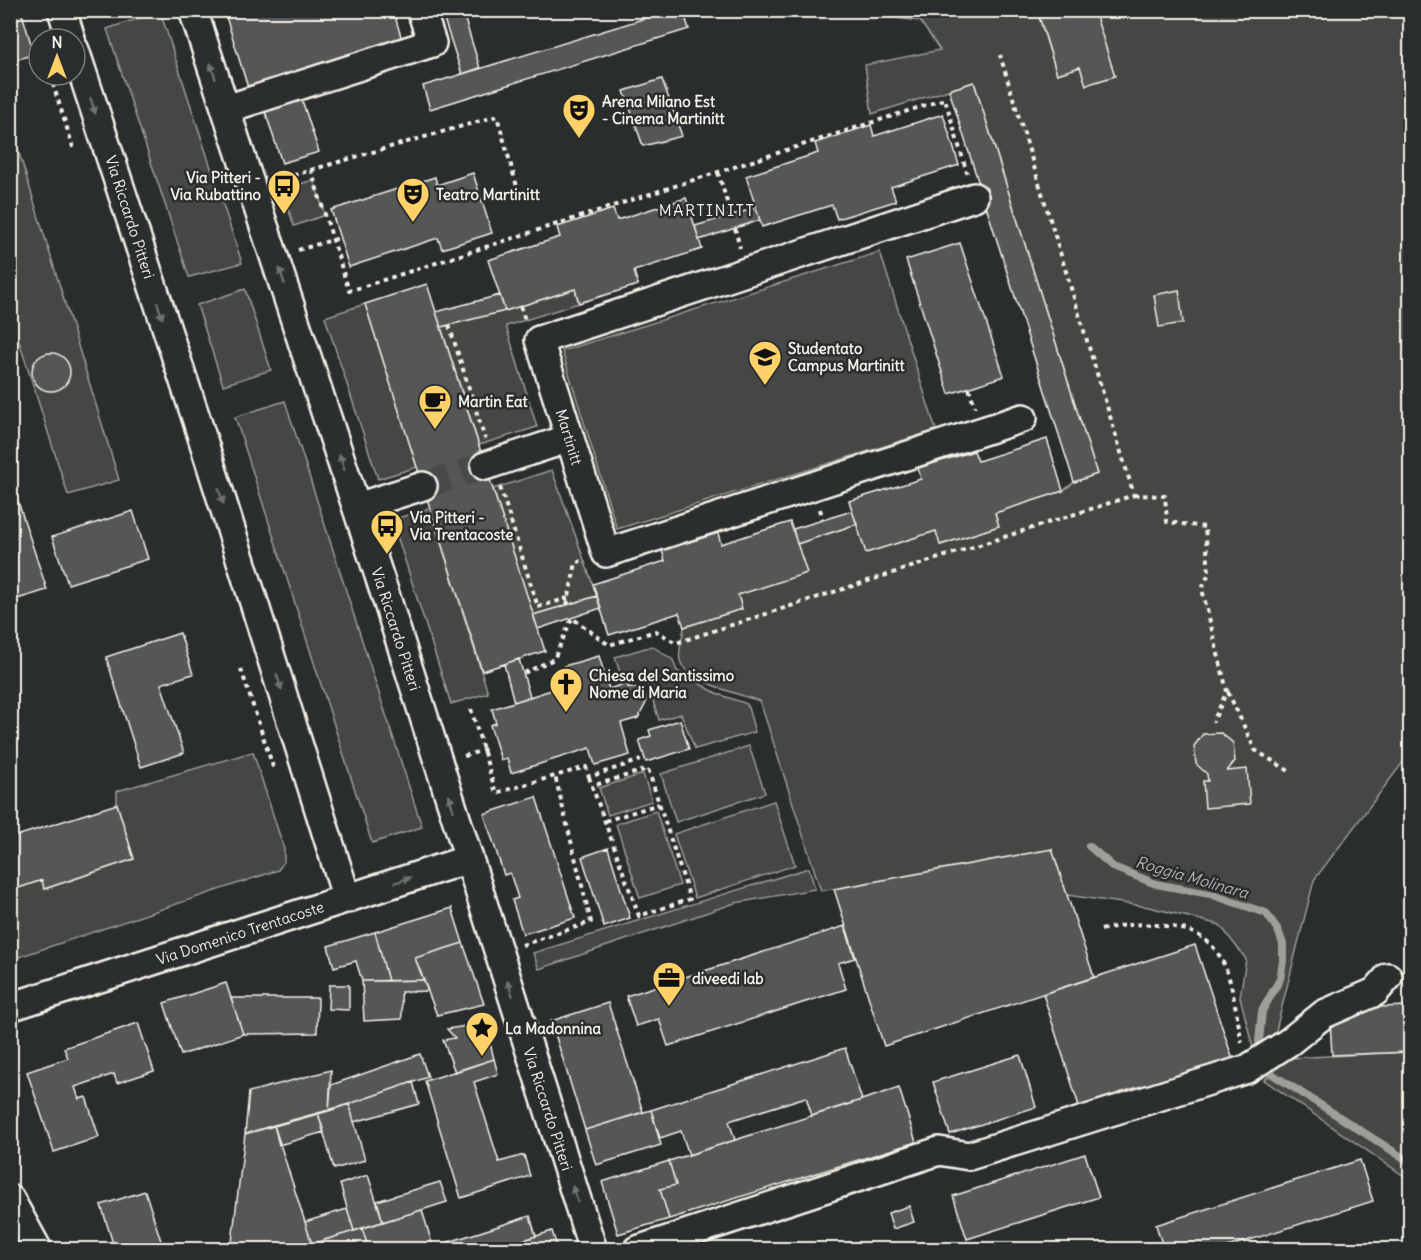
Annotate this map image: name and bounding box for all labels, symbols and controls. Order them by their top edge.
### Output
north arrow [27,27,87,87]
text: N [51,32,63,52]
one-way arrow [208,62,217,80]
theatre icon: Arena Milano Est - Cinema Martinitt [561,92,597,139]
place label: Arena Milano Est - Cinema Martinitt [602,92,726,128]
one-way arrow [89,97,99,115]
street label: Via Riccardo Pitteri [101,153,159,281]
place label: Via Pitteri - Via Rubattino [170,168,262,204]
bus stop icon: Via Pitteri - Via Rubattino [266,168,302,215]
theatre icon: Teatro Martinitt [395,176,431,223]
place label: Teatro Martinitt [436,185,541,204]
district label: MARTINITT [659,200,755,220]
one-way arrow [276,267,286,285]
one-way arrow [156,302,166,320]
school or university icon: Studentato Campus Martinitt [747,339,783,386]
place label: Studentato Campus Martinitt [788,339,905,376]
cafe icon: Martin Eat [417,383,453,430]
place label: Martin Eat [458,392,529,411]
street label: Martinitt [552,407,586,467]
one-way arrow [336,453,346,471]
one-way arrow [216,487,226,505]
bus stop icon: Via Pitteri - Via Trentacoste [369,508,405,555]
place label: Via Pitteri - Via Trentacoste [410,508,513,544]
street label: Via Riccardo Pitteri [367,565,425,693]
church icon: Chiesa del Santissimo Nome di Maria [548,666,584,713]
place label: Chiesa del Santissimo Nome di Maria [589,666,735,702]
one-way arrow [275,673,284,691]
one-way arrow [446,794,456,812]
water label: Roggia Molinara [1133,851,1251,903]
one-way arrow [394,875,412,885]
street label: Via Domenico Trentacoste [154,897,326,969]
office icon: diveedi lab [651,960,687,1007]
place label: diveedi lab [692,969,764,988]
one-way arrow [505,979,514,997]
place icon: La Madonnina [464,1010,500,1057]
place label: La Madonnina [505,1019,601,1038]
street label: Via Riccardo Pitteri [519,1045,577,1173]
one-way arrow [570,1185,579,1203]

